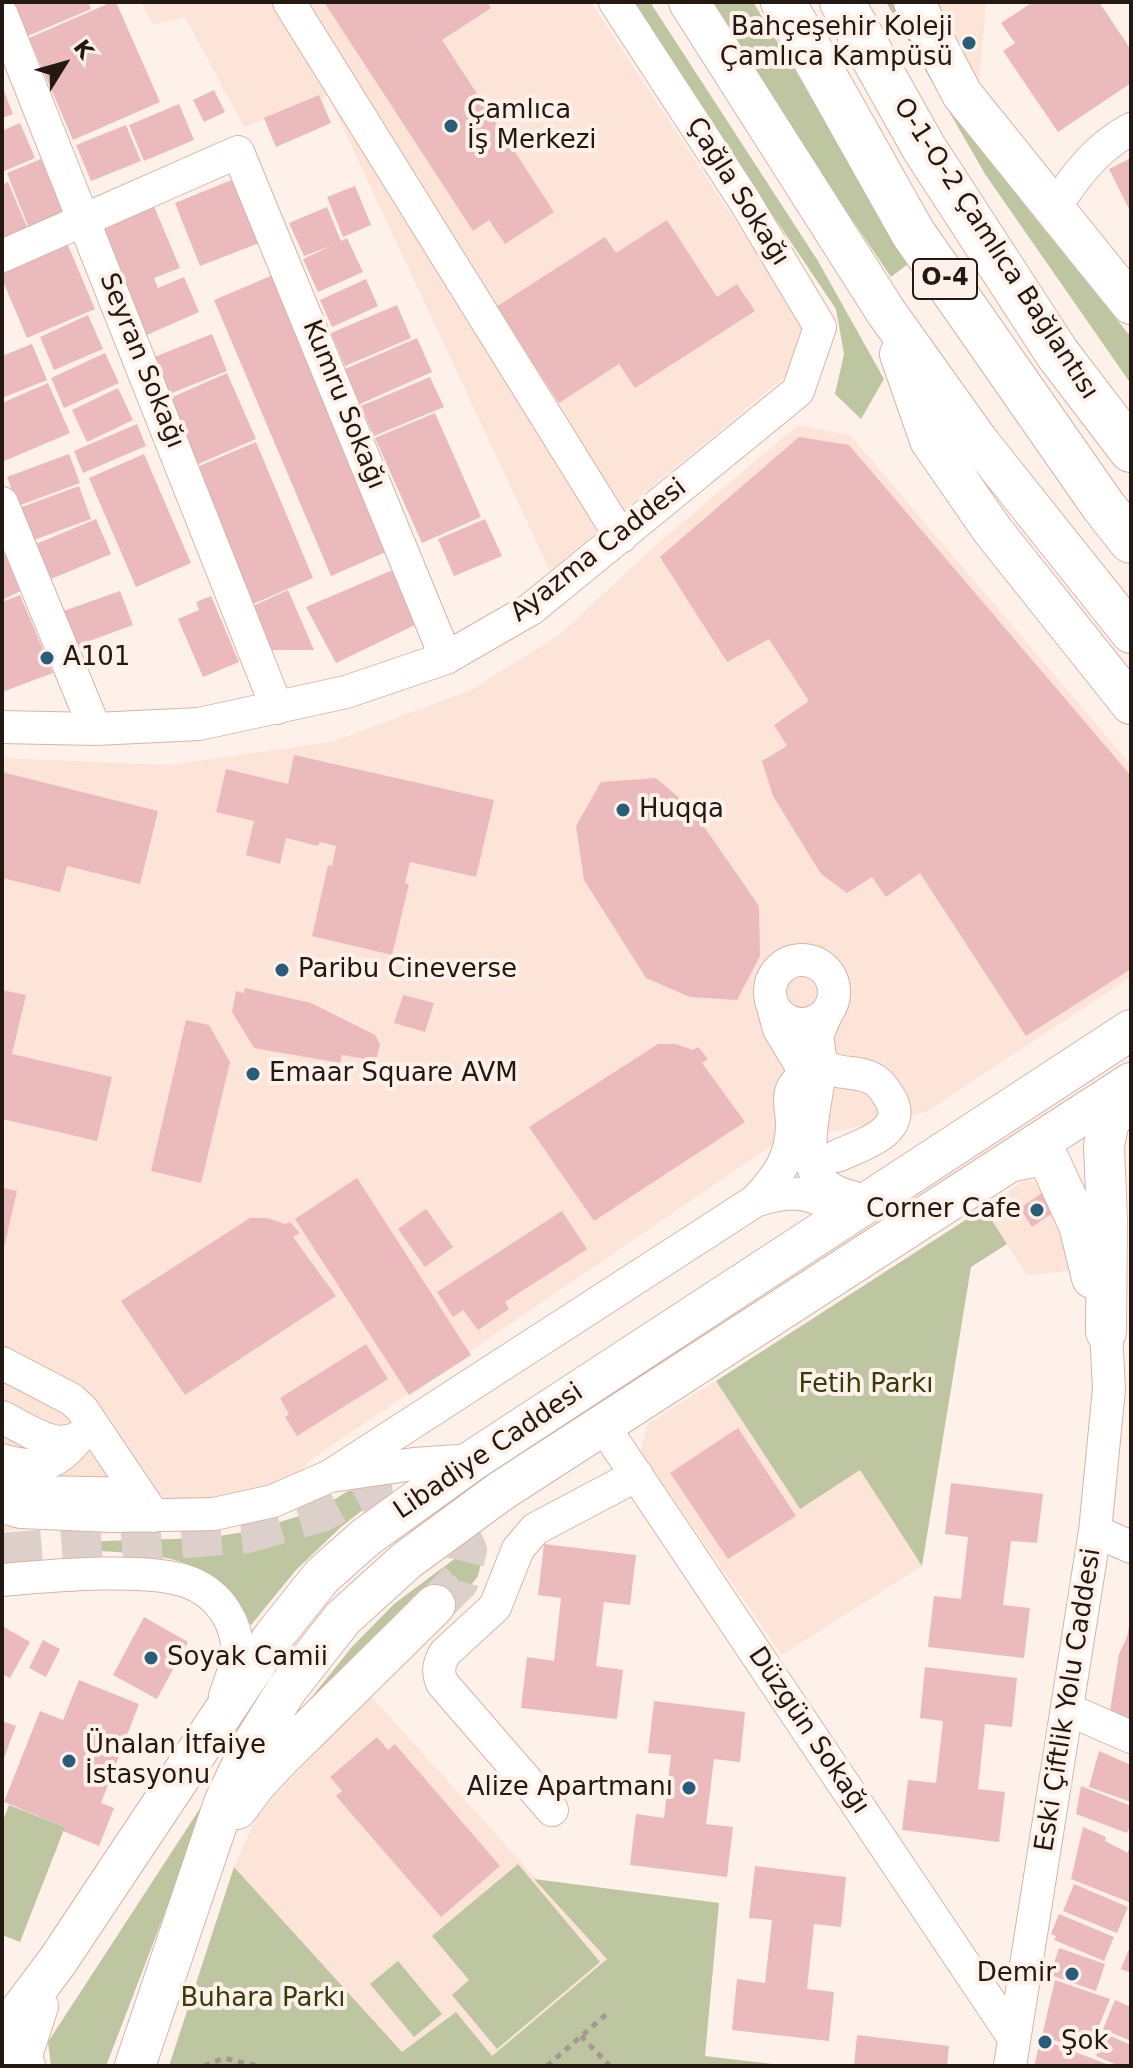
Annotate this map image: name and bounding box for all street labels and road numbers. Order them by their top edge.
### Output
street label: O-1-O-2 Çamlıca Bağlantısı [886,92,1104,406]
street label: Çağla Sokağı [679,112,795,272]
road number: O-4 [913,259,977,299]
street label: Seyran Sokağı [92,269,190,453]
street label: Kumru Sokağı [295,316,391,494]
street label: Ayazma Caddesi [505,473,693,629]
street label: Libadiye Caddesi [389,1377,589,1527]
street label: Eski Çiftlik Yolu Caddesi [1030,1546,1108,1854]
street label: Düzgün Sokağı [741,1642,875,1820]

